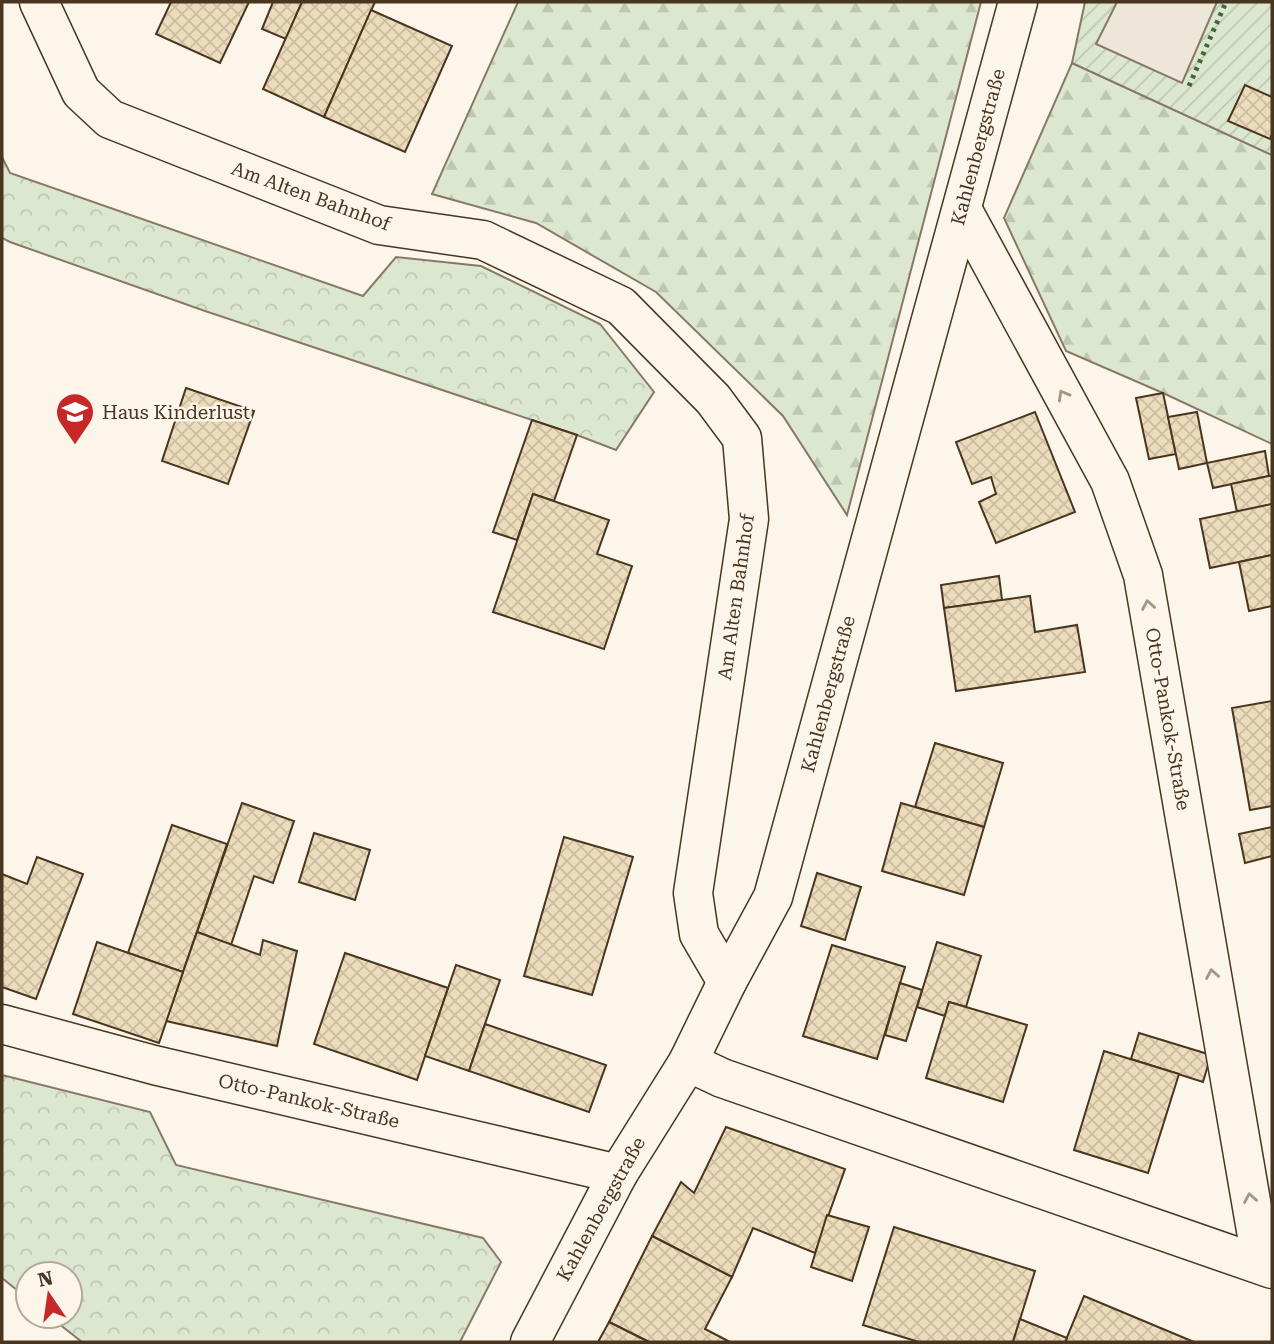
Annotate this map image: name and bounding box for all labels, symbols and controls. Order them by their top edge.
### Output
street label: Kahlenbergstraße [946,66,1010,228]
street label: Am Alten Bahnhof [228,157,394,236]
one-way arrow [1058,390,1071,403]
school or university icon: Haus Kinderlust [54,391,96,446]
place label: Haus Kinderlust [102,401,250,424]
street label: Am Alten Bahnhof [713,512,759,682]
one-way arrow [1141,599,1156,611]
street label: Kahlenbergstraße [796,613,860,775]
street label: Otto-Pankok-Straße [1141,626,1195,812]
one-way arrow [1205,968,1220,980]
street label: Otto-Pankok-Straße [216,1069,402,1133]
street label: Kahlenbergstraße [552,1133,650,1285]
one-way arrow [1243,1192,1258,1204]
north arrow [14,1260,84,1330]
text: N [36,1266,55,1292]

